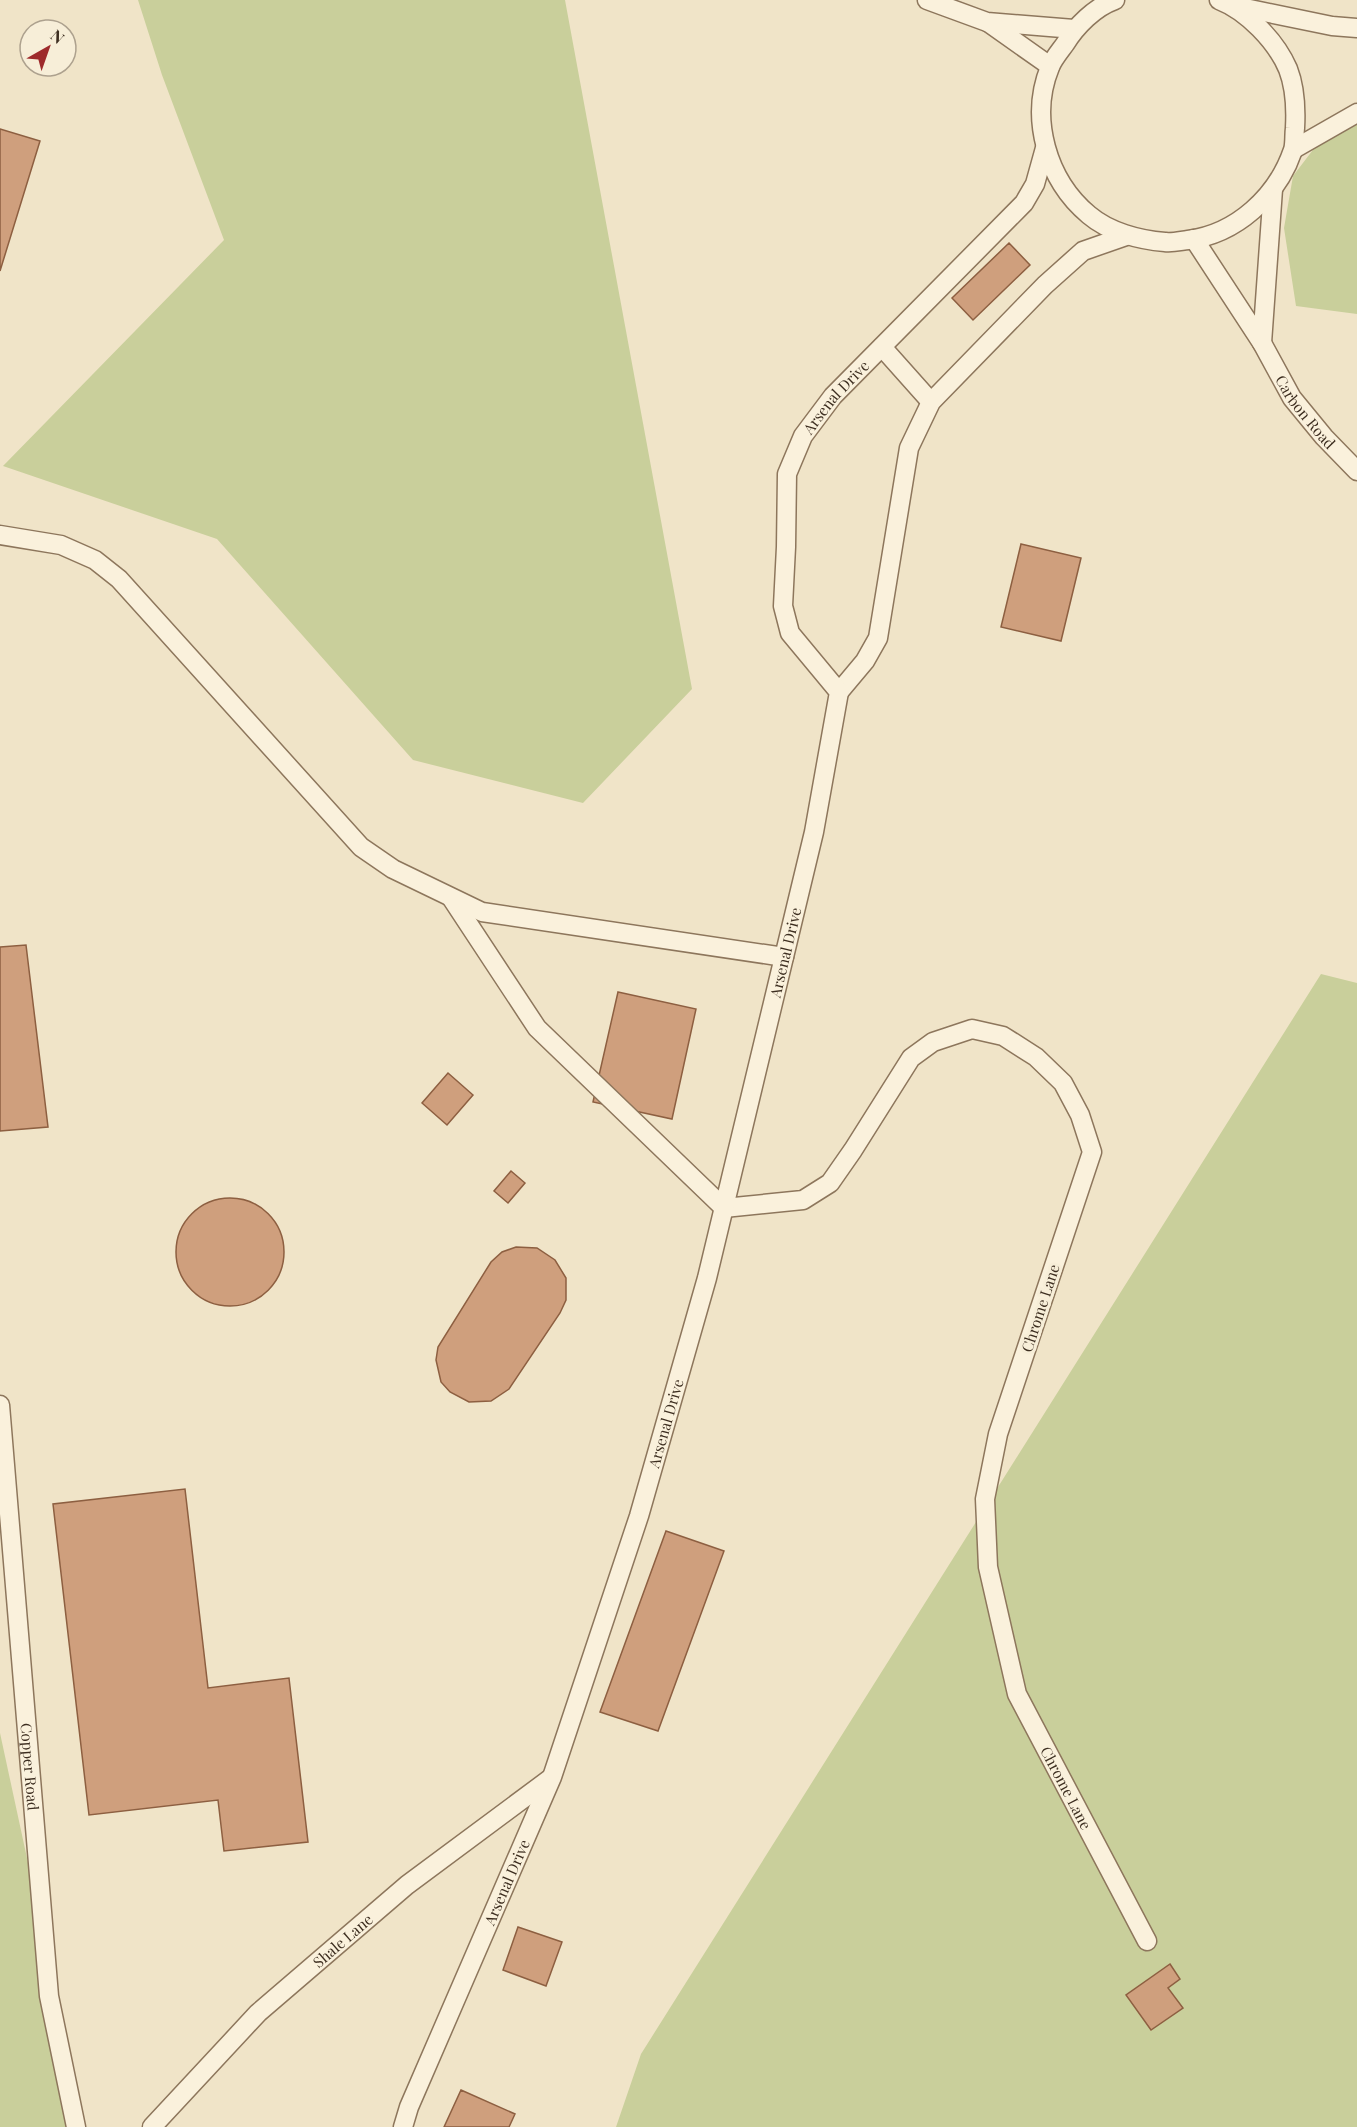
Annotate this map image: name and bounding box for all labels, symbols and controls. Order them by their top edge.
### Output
north arrow [18,18,78,78]
text: N [47,24,69,48]
street label: Arsenal Drive [798,356,873,439]
street label: Carbon Road [1271,371,1340,453]
street label: Arsenal Drive [764,905,806,1000]
street label: Chrome Lane [1016,1262,1064,1354]
street label: Arsenal Drive [643,1377,688,1471]
street label: Copper Road [16,1722,44,1812]
street label: Chrome Lane [1036,1743,1096,1833]
street label: Arsenal Drive [479,1836,534,1929]
street label: Shale Lane [308,1909,377,1972]

